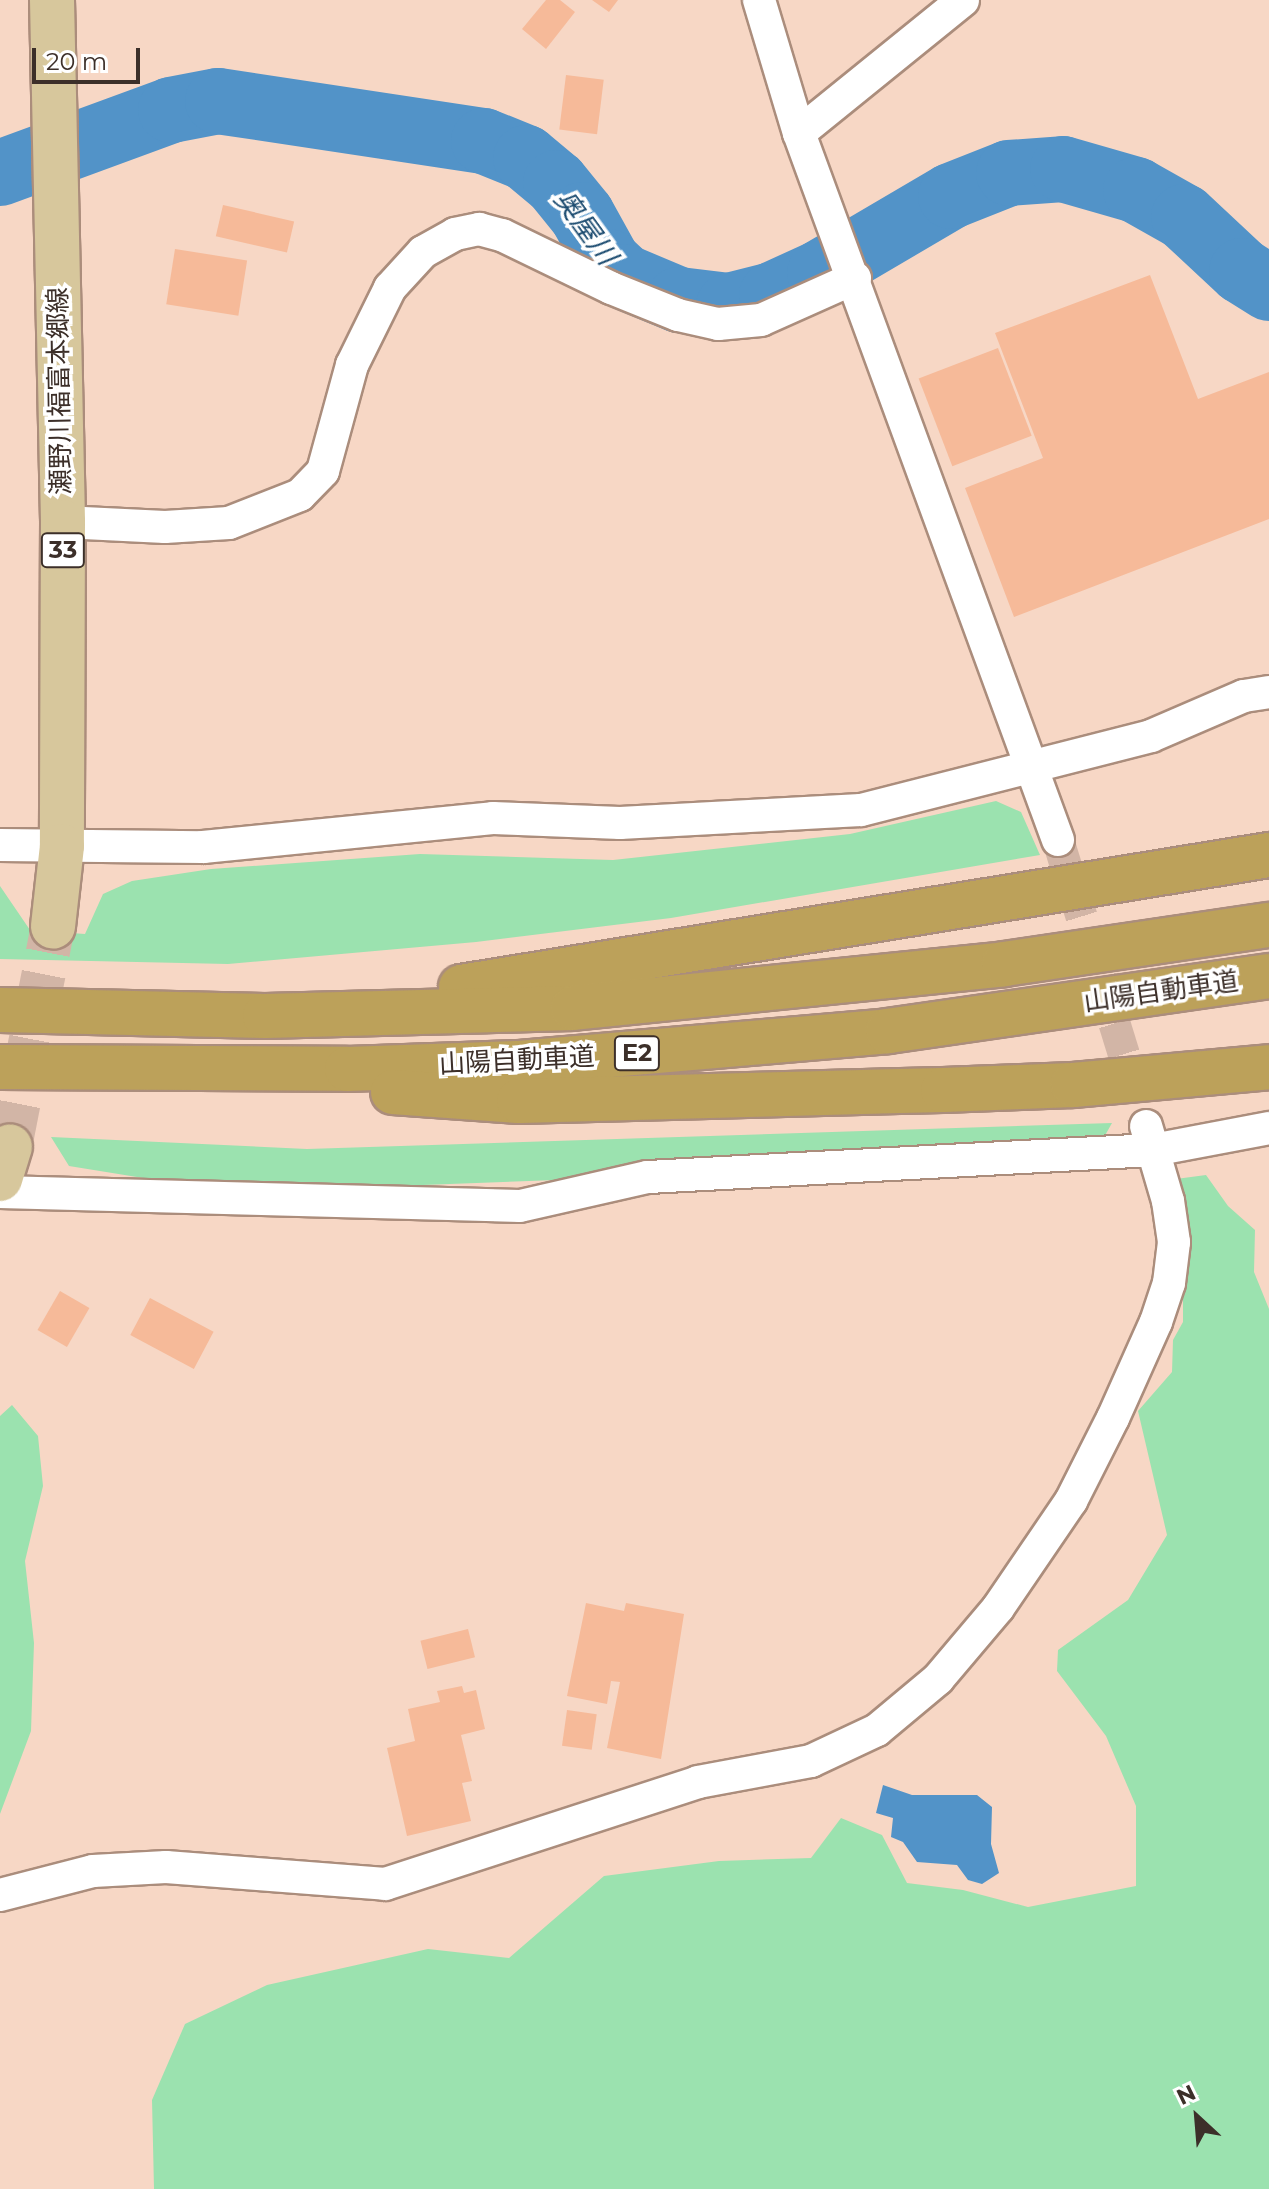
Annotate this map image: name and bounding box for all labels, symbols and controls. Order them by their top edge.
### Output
scale bar [36,32,144,82]
text: 20 m [46,47,107,76]
water label: 奥屋川 [548,183,624,271]
street label: 瀬野川福富本郷線 [43,287,77,495]
road number: 33 [39,530,87,570]
street label: 山陽自動車道 [1082,966,1240,1018]
road number: E2 [613,1033,661,1073]
street label: 山陽自動車道 [438,1041,596,1081]
north arrow [1157,2077,1237,2157]
text: N [1172,2079,1200,2111]

